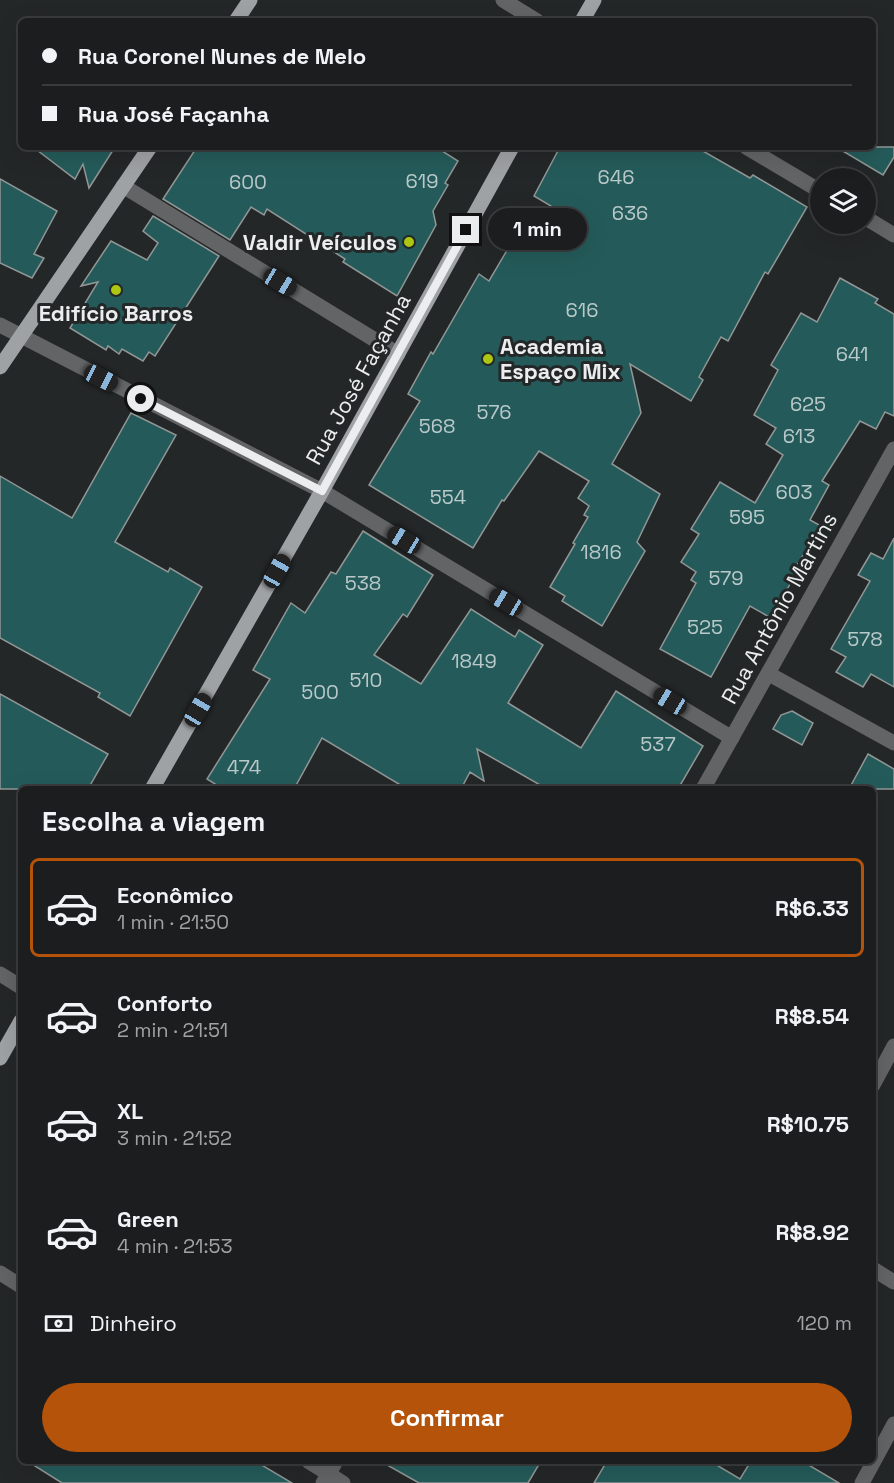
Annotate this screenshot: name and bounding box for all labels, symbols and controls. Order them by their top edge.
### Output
text: Rua Coronel Nunes de Melo [78,42,366,70]
text: Rua José Façanha [78,100,269,128]
house number: 646 [598,164,634,190]
house number: 619 [406,168,438,194]
map controls [810,168,876,234]
button: layers [810,168,876,234]
house number: 600 [229,169,267,195]
house number: 636 [612,200,648,226]
callout: 1 min [487,209,586,251]
route end [452,216,479,243]
text: 1 min [513,216,562,242]
place label: Valdir Veículos [243,228,397,256]
marker: Valdir Veículos [402,235,416,249]
car [260,265,300,299]
marker: Edifício Barros [109,283,123,297]
street label: Rua José Façanha [299,288,417,470]
house number: 616 [566,297,598,323]
place label: Edifício Barros [39,299,193,327]
place label: Academia Espaço Mix [500,332,620,385]
house number: 641 [836,341,868,367]
marker: Academia Espaço Mix [481,352,495,366]
car [81,362,121,394]
route start [127,385,154,412]
house number: 625 [790,391,826,417]
house number: 576 [476,399,512,425]
house number: 568 [419,413,455,439]
house number: 613 [783,423,815,449]
house number: 603 [775,479,813,505]
house number: 554 [430,484,466,510]
house number: 595 [729,504,765,530]
street label: Rua Antônio Martins [715,507,843,709]
car [384,523,424,557]
house number: 1816 [580,539,622,565]
car [260,551,294,591]
house number: 579 [708,565,744,591]
house number: 538 [345,570,381,596]
car [486,585,526,619]
house number: 525 [687,614,723,640]
house number: 578 [847,626,883,652]
house number: 1849 [451,648,497,674]
house number: 510 [350,667,382,693]
house number: 500 [301,679,339,705]
car [650,684,690,718]
car [181,690,215,730]
house number: 537 [640,731,676,757]
house number: 474 [227,754,261,780]
text: Escolha a viagem [42,804,265,839]
icon: car [45,881,99,935]
text: Econômico [117,881,234,909]
text: R$6.33 [775,894,849,922]
text: 1 min · 21:50 [117,909,229,935]
icon: car [45,989,99,1043]
text: Conforto [117,989,212,1017]
text: R$8.54 [775,1002,849,1030]
text: 2 min · 21:51 [117,1017,228,1043]
icon: car [45,1097,99,1151]
text: XL [117,1097,143,1125]
text: R$10.75 [767,1110,849,1138]
text: 3 min · 21:52 [117,1125,232,1151]
icon: car [45,1205,99,1259]
text: Green [117,1205,179,1233]
text: R$8.92 [775,1218,849,1246]
text: 4 min · 21:53 [117,1233,233,1259]
icon: cash [42,1307,75,1340]
text: Dinheiro [90,1309,177,1337]
text: 120 m [796,1310,852,1336]
button: Confirmar [42,1383,852,1452]

